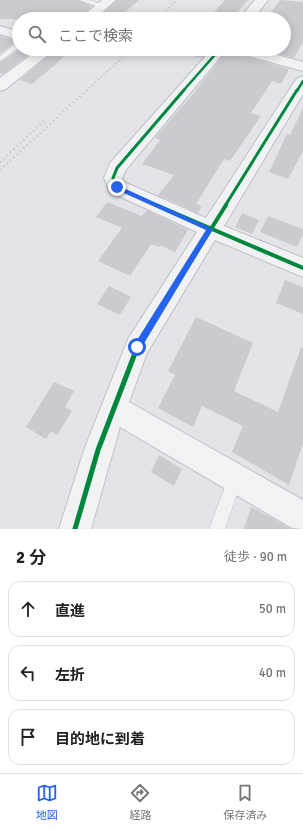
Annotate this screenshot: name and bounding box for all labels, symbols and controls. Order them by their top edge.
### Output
search box [12,12,291,56]
icon: search [26,23,48,45]
text: ここで検索 [58,27,133,45]
route end [108,178,126,196]
route start [128,338,146,356]
text: 2 分 [16,547,46,568]
text: 徒歩 · 90 m [224,549,287,565]
icon: ahead [17,598,39,620]
text: 50 m [259,601,286,617]
text: 直進 [55,602,85,620]
icon: left [17,662,39,684]
text: 40 m [259,665,286,681]
text: 左折 [55,666,85,684]
icon: arrive [17,726,39,748]
text: 目的地に到着 [55,730,145,748]
tab: 地図 [36,782,58,822]
tab: 経路 [129,782,151,822]
tab: 保存済み [223,782,267,822]

